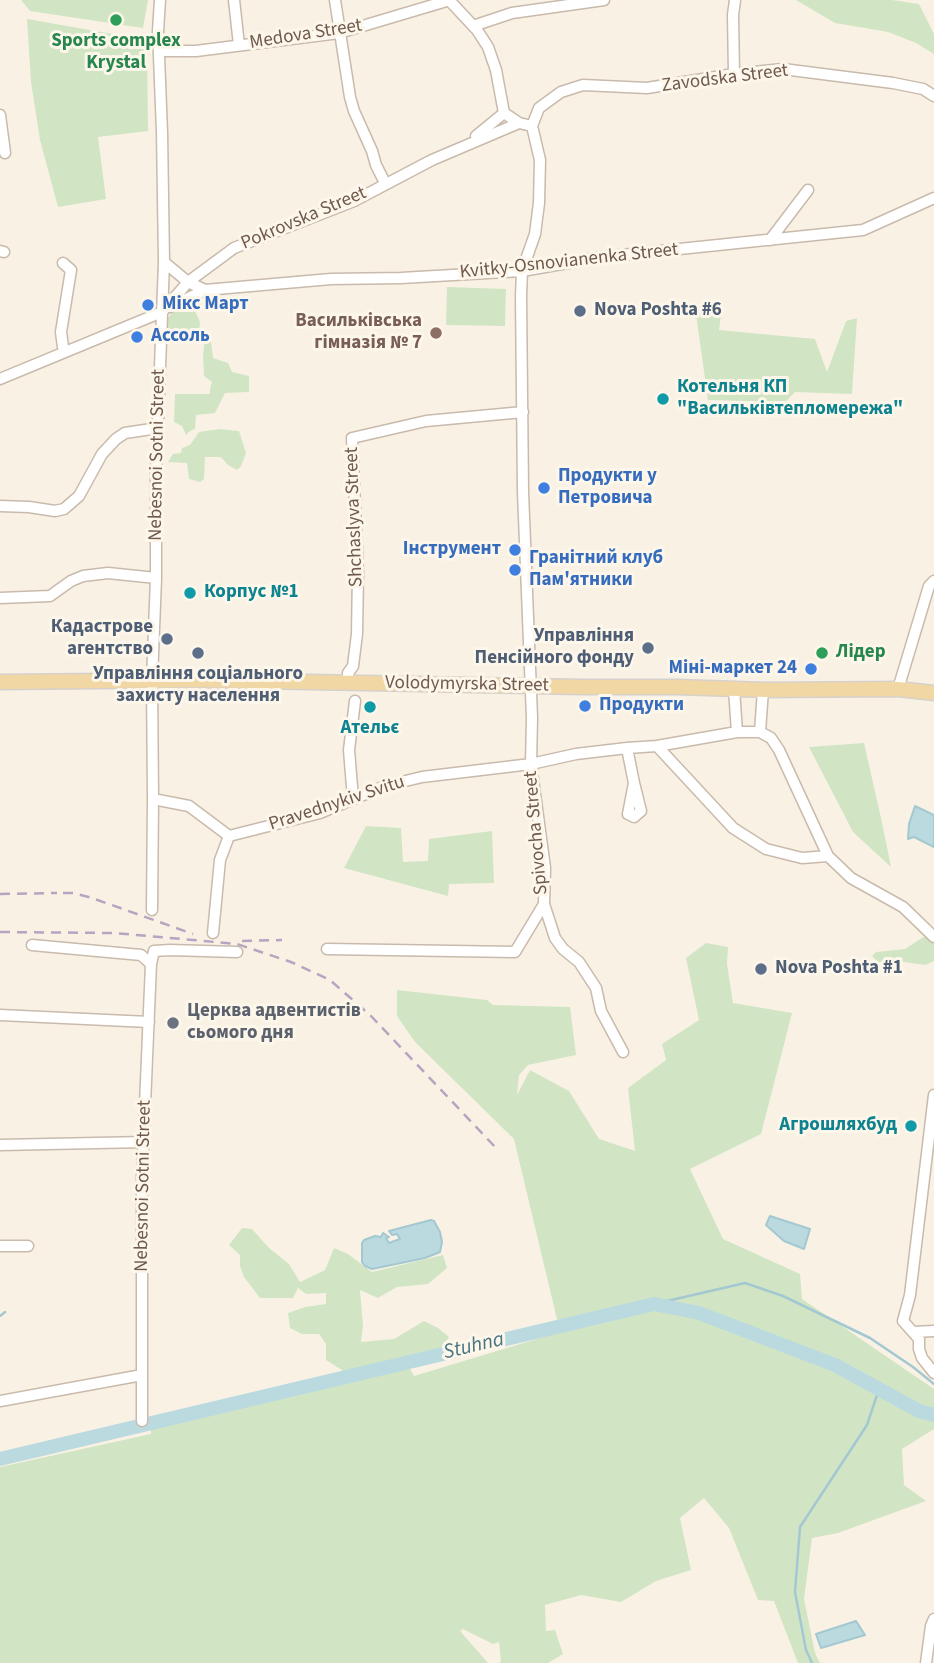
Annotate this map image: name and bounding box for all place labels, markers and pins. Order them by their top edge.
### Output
marker: Sports complex Krystal [108,12,124,28]
place label: Sports complex Krystal [51,31,181,75]
place label: Мікс Март [162,294,249,316]
marker: Мікс Март [140,297,156,313]
place label: Nova Poshta #6 [594,300,722,322]
marker: Nova Poshta #6 [572,303,588,319]
place label: Васильківська гімназія № 7 [295,311,422,355]
marker: Васильківська гімназія № 7 [428,325,444,341]
place label: Ассоль [151,326,210,348]
marker: Ассоль [129,329,145,345]
place label: Котельня КП "Васильківтепломережа" [677,377,903,421]
marker: Котельня КП "Васильківтепломережа" [655,391,671,407]
place label: Продукти у Петровича [558,466,657,510]
marker: Продукти у Петровича [536,480,552,496]
place label: Інструмент [403,539,501,561]
marker: Інструмент [507,542,523,558]
place label: Гранітний клуб Пам'ятники [529,548,663,592]
marker: Гранітний клуб Пам'ятники [507,562,523,578]
place label: Корпус №1 [204,582,299,604]
marker: Корпус №1 [182,585,198,601]
place label: Кадастрове агентство [51,617,153,661]
place label: Управління Пенсійного фонду [475,626,634,670]
marker: Кадастрове агентство [159,631,175,647]
marker: Управління Пенсійного фонду [640,640,656,656]
place label: Лідер [836,642,886,664]
marker: Управління соціального захисту населення [190,645,206,661]
marker: Лідер [814,645,830,661]
place label: Міні-маркет 24 [668,658,797,680]
marker: Міні-маркет 24 [803,661,819,677]
place label: Управління соціального захисту населення [93,664,303,708]
place label: Продукти [599,695,684,717]
marker: Продукти [577,698,593,714]
marker: Ательє [362,699,378,715]
place label: Ательє [341,718,399,740]
place label: Nova Poshta #1 [775,958,903,980]
marker: Nova Poshta #1 [753,961,769,977]
place label: Церква адвентистів сьомого дня [187,1001,361,1045]
marker: Церква адвентистів сьомого дня [165,1015,181,1031]
place label: Агрошляхбуд [779,1115,897,1137]
marker: Агрошляхбуд [903,1118,919,1134]

